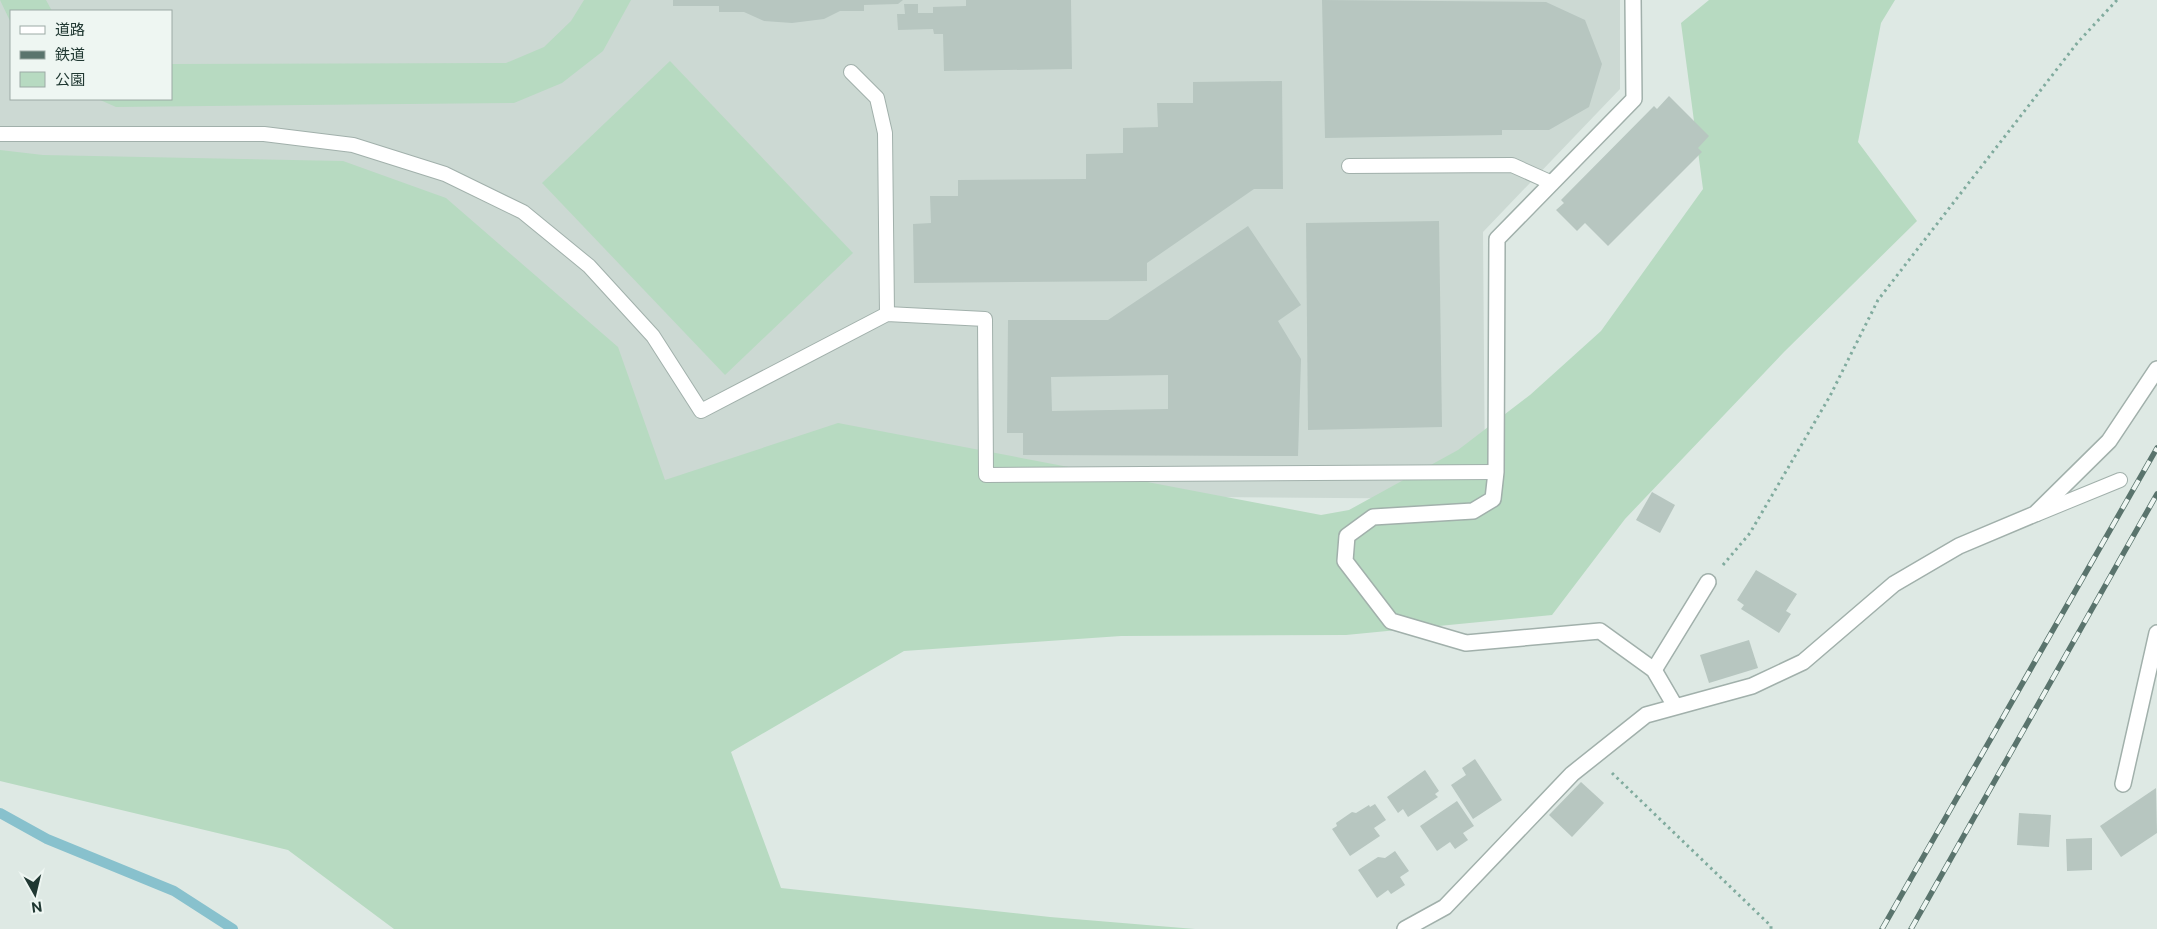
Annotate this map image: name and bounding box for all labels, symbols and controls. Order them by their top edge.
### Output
legend [10,10,172,100]
text: 道路 [55,21,85,38]
text: 鉄道 [55,46,85,63]
text: 公園 [55,71,85,88]
north arrow [10,869,60,919]
text: N [30,898,43,916]

